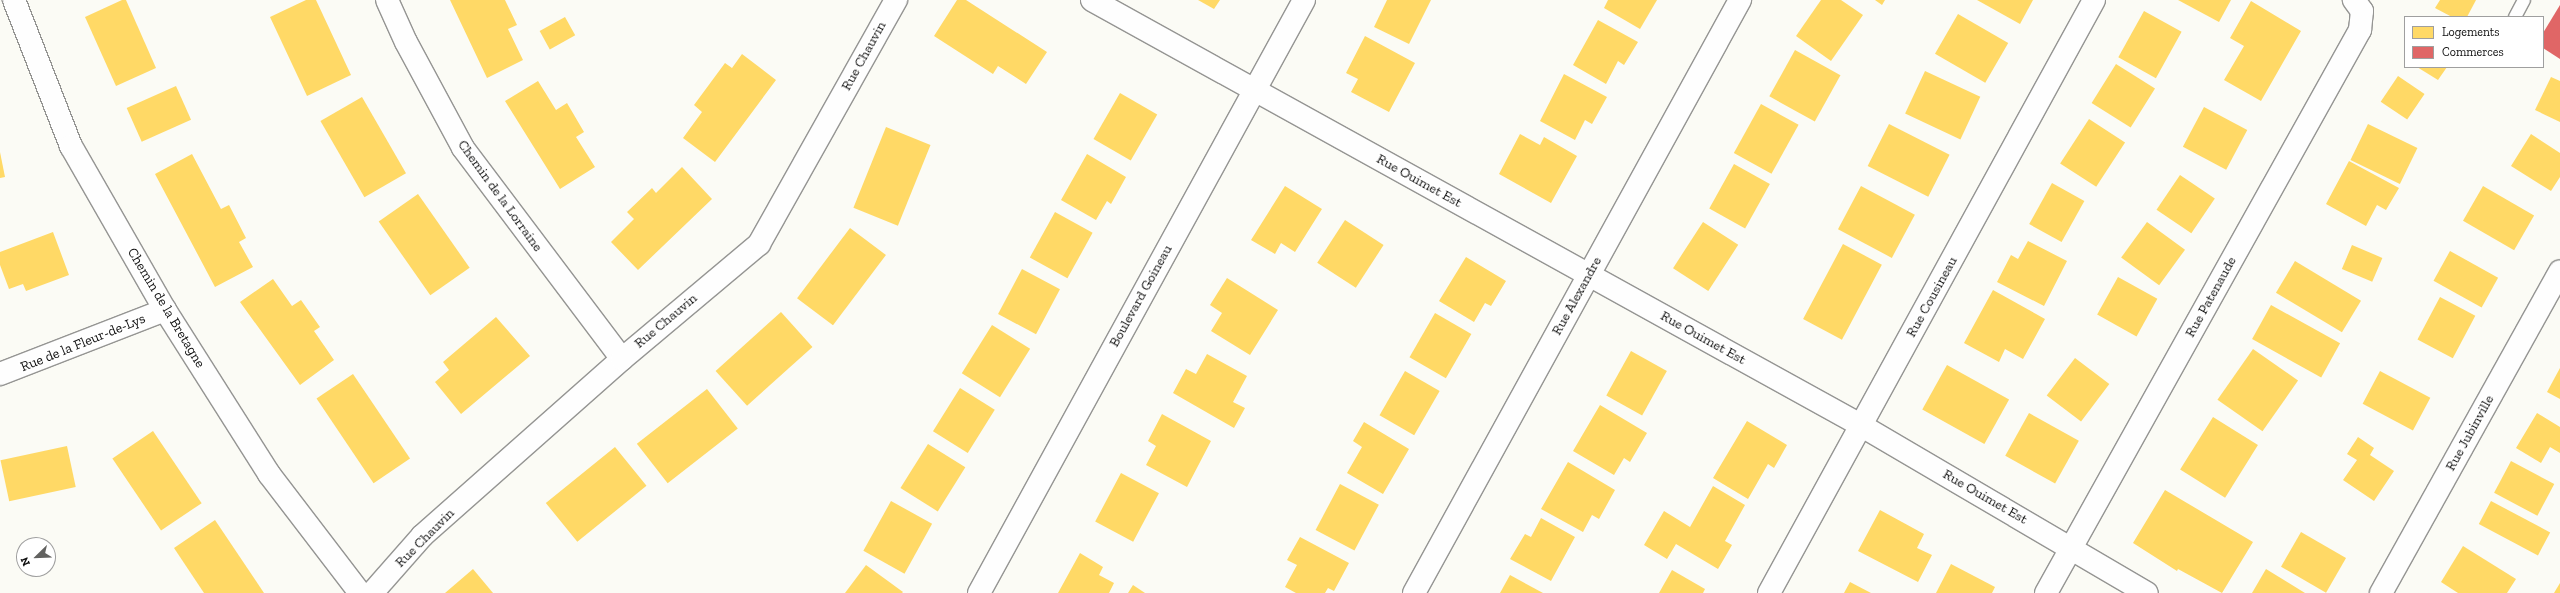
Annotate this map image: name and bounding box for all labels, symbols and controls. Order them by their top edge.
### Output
legend [2404,16,2544,68]
street label: Rue Chauvin [838,18,890,94]
text: Logements [2442,25,2500,39]
text: Commerces [2442,45,2504,59]
street label: Chemin de la Lorraine [454,137,546,255]
street label: Rue Ouimet Est [1373,151,1465,211]
street label: Boulevard Goineau [1106,242,1176,350]
street label: Chemin de la Bretagne [124,245,208,371]
street label: Rue Alexandre [1548,254,1606,338]
street label: Rue Cousineau [1903,254,1961,340]
street label: Rue Patenaude [2182,254,2240,340]
street label: Rue Chauvin [631,290,701,352]
street label: Rue Ouimet Est [1657,308,1749,368]
street label: Rue de la Fleur-de-Lys [18,310,148,376]
street label: Rue Jubinville [2442,392,2498,474]
street label: Rue Ouimet Est [1940,466,2030,528]
street label: Rue Chauvin [392,505,458,571]
north arrow [16,537,56,577]
text: N [18,555,33,568]

